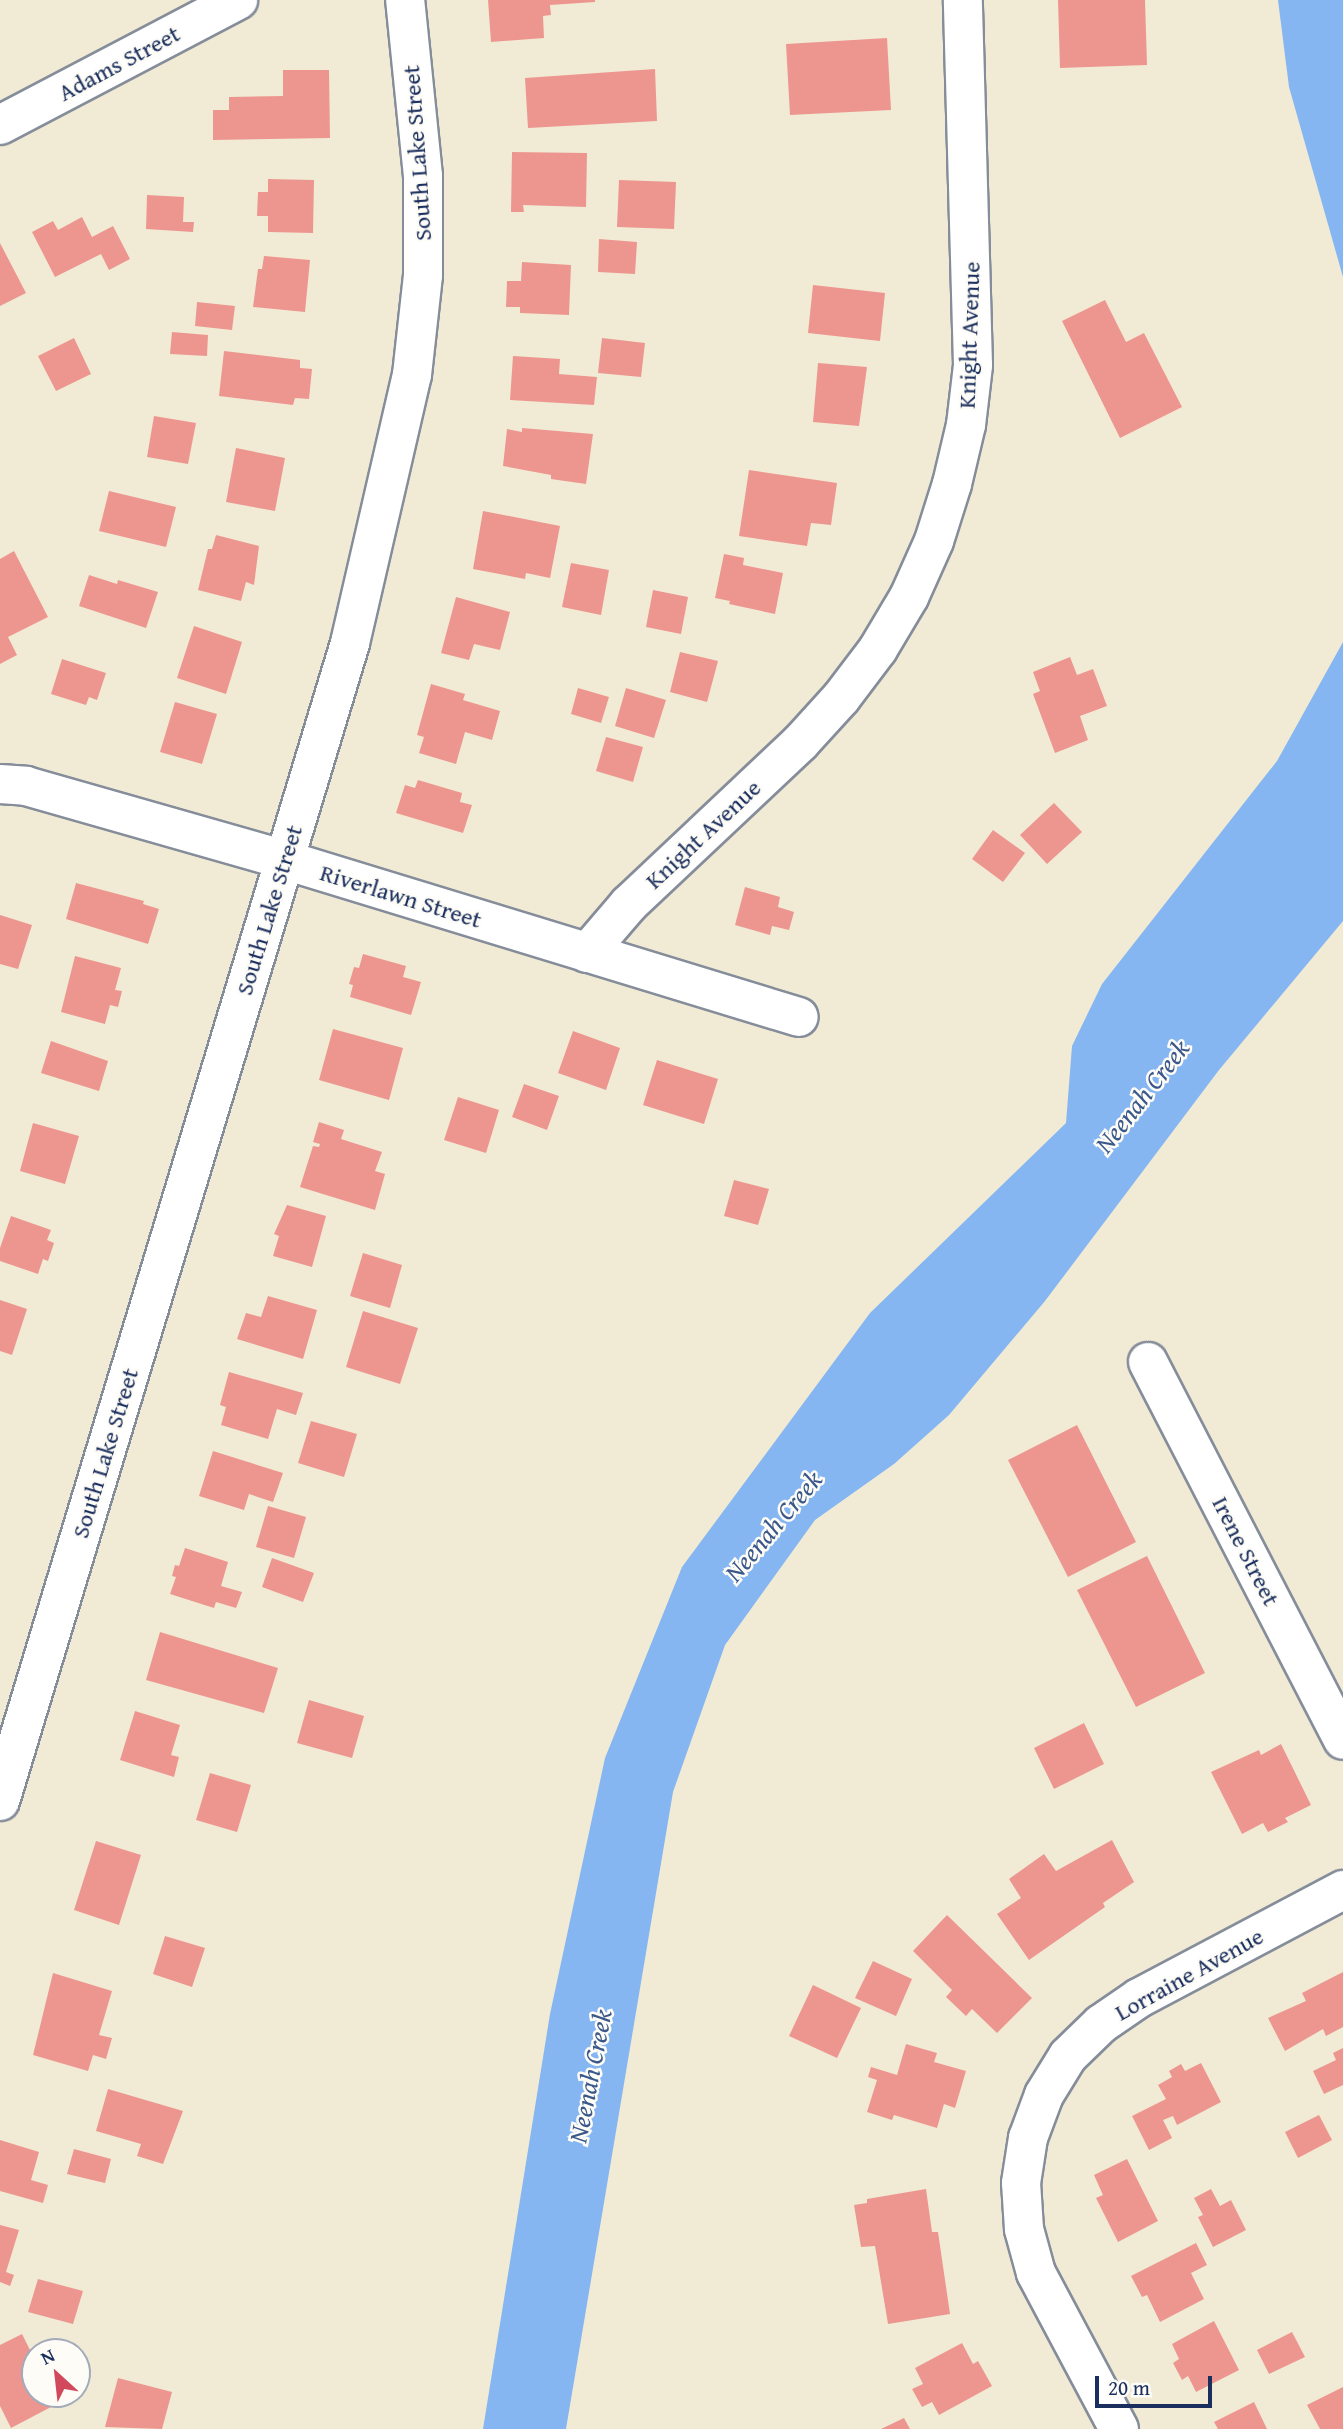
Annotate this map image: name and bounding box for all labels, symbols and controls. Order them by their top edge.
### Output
street label: Adams Street [53,19,185,107]
street label: South Lake Street [396,64,438,242]
street label: Knight Avenue [952,261,986,409]
street label: Knight Avenue [639,773,767,895]
street label: South Lake Street [229,822,309,998]
street label: Riverlawn Street [317,858,485,934]
water label: Neenah Creek [1088,1033,1196,1159]
street label: South Lake Street [65,1365,145,1541]
water label: Neenah Creek [718,1464,828,1588]
street label: Irene Street [1206,1491,1286,1611]
street label: Lorraine Avenue [1110,1921,1268,2027]
water label: Neenah Creek [562,2007,618,2145]
north arrow [21,2338,91,2408]
text: N [35,2341,59,2371]
scale bar [1098,2362,1215,2406]
text: 20 m [1108,2372,1150,2403]

